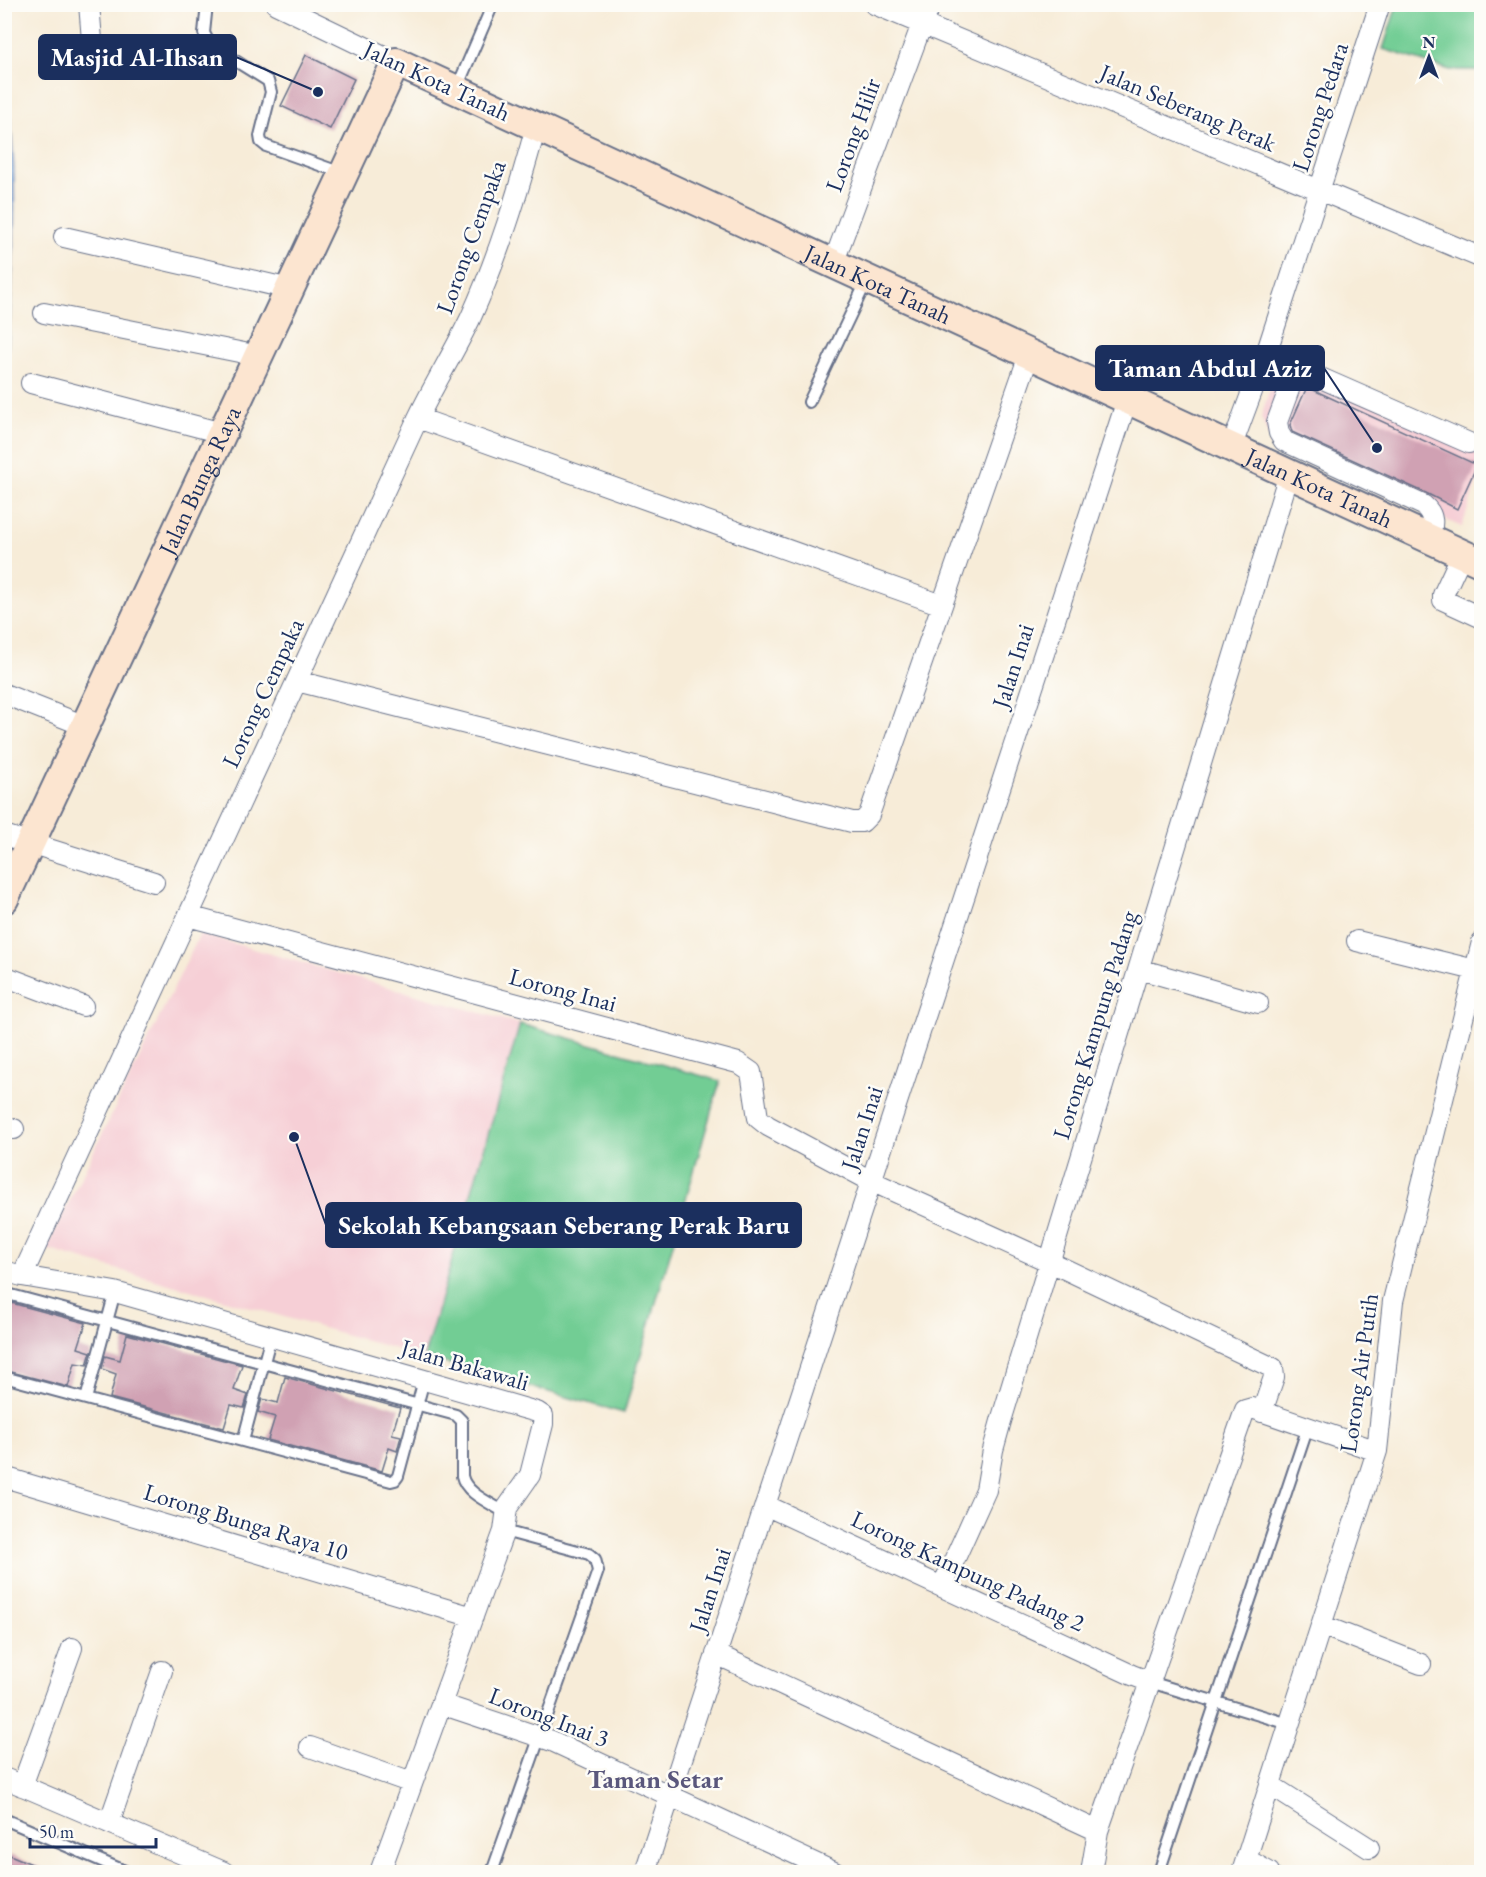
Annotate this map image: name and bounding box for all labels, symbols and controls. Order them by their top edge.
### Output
north arrow [1399,27,1459,87]
street label: Jalan Kota Tanah [357,32,516,128]
text: N [1423,32,1436,53]
callout: Masjid Al-Ihsan [39,35,236,79]
street label: Lorong Pedara [1284,38,1355,175]
text: Masjid Al-Ihsan [50,40,224,74]
street label: Jalan Seberang Perak [1094,56,1282,159]
street label: Lorong Hilir [818,74,887,196]
street label: Lorong Cempaka [428,155,513,318]
street label: Jalan Kota Tanah [798,236,957,331]
callout: Taman Abdul Aziz [1096,346,1324,390]
text: Taman Abdul Aziz [1108,351,1312,385]
street label: Jalan Bunga Raya [150,401,248,562]
street label: Jalan Kota Tanah [1239,439,1398,535]
street label: Lorong Cempaka [214,613,311,772]
street label: Jalan Inai [984,620,1041,714]
street label: Lorong Kampung Padang [1045,906,1144,1143]
street label: Lorong Inai [506,960,620,1019]
street label: Jalan Inai [833,1082,890,1176]
callout: Sekolah Kebangsaan Seberang Perak Baru [326,1203,801,1247]
text: Sekolah Kebangsaan Seberang Perak Baru [338,1208,790,1242]
street label: Lorong Air Putih [1332,1291,1385,1455]
street label: Jalan Bakawali [396,1331,533,1398]
street label: Lorong Bunga Raya 10 [140,1476,352,1567]
street label: Lorong Kampung Padang 2 [847,1503,1090,1638]
street label: Jalan Inai [681,1544,738,1638]
street label: Lorong Inai 3 [485,1679,614,1754]
district label: Taman Setar [587,1762,723,1796]
scale bar [30,1811,156,1849]
text: 50 m [39,1820,74,1843]

